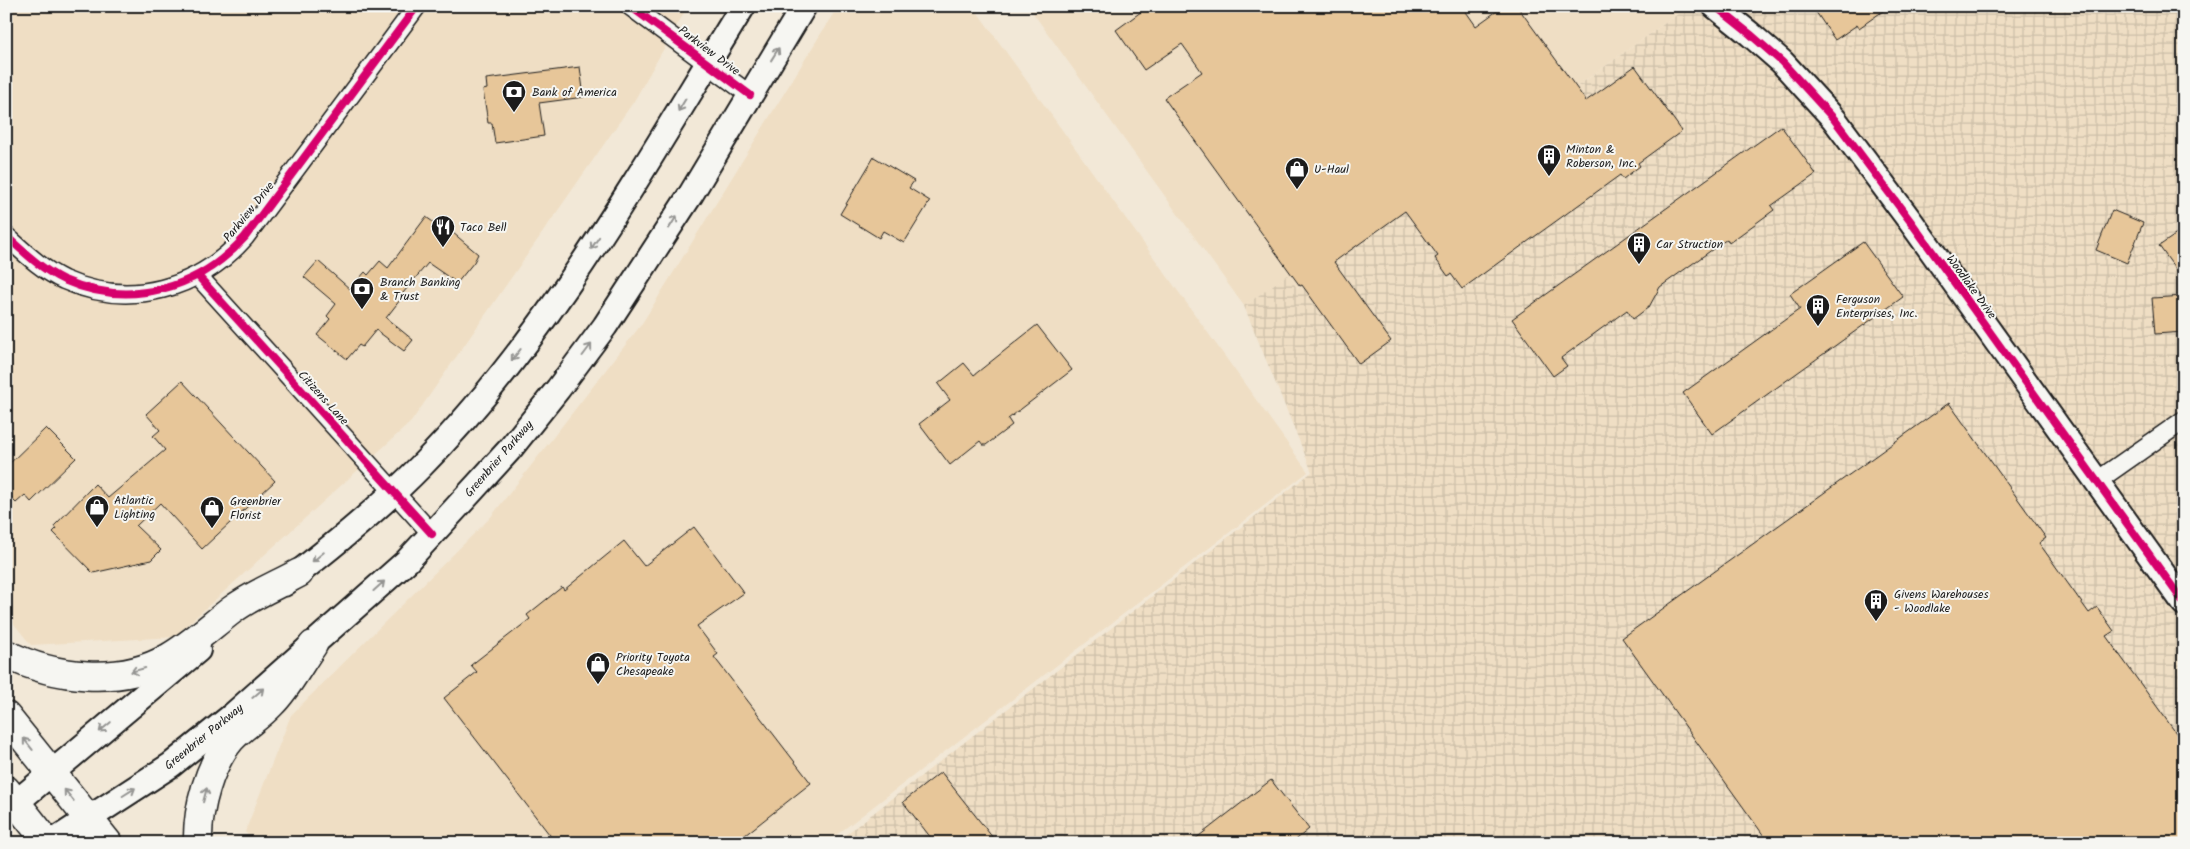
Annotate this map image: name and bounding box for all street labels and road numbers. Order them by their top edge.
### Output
street label: Parkview Drive [674,21,744,81]
street label: Parkview Drive [219,177,280,246]
street label: Woodlake Drive [1941,251,2001,324]
street label: Citizens Lane [293,366,353,430]
street label: Greenbrier Parkway [460,416,538,502]
street label: Greenbrier Parkway [160,699,248,775]

